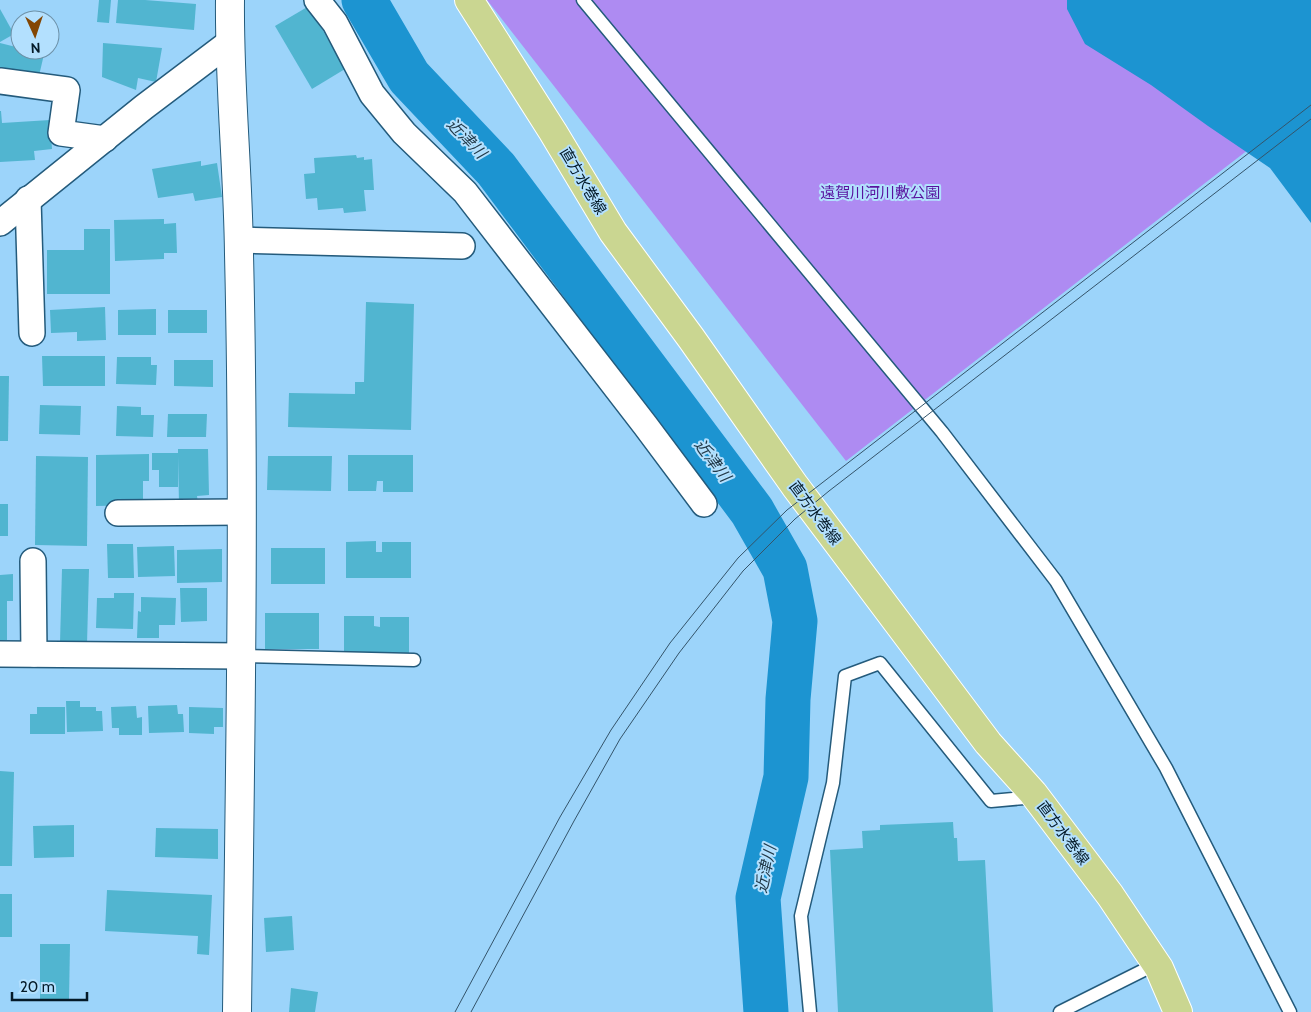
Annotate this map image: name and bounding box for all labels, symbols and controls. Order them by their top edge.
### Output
north arrow [10,10,60,60]
text: N [30,39,41,57]
water label: 近津川 [443,114,492,164]
street label: 直方水巻線 [556,144,610,218]
park label: 遠賀川河川敷公園 [820,184,940,202]
water label: 近津川 [691,435,736,487]
street label: 直方水巻線 [785,478,845,548]
street label: 直方水巻線 [1033,798,1093,868]
water label: 近津川 [751,842,780,895]
scale bar [12,970,88,1002]
text: 20 m [20,978,55,996]

